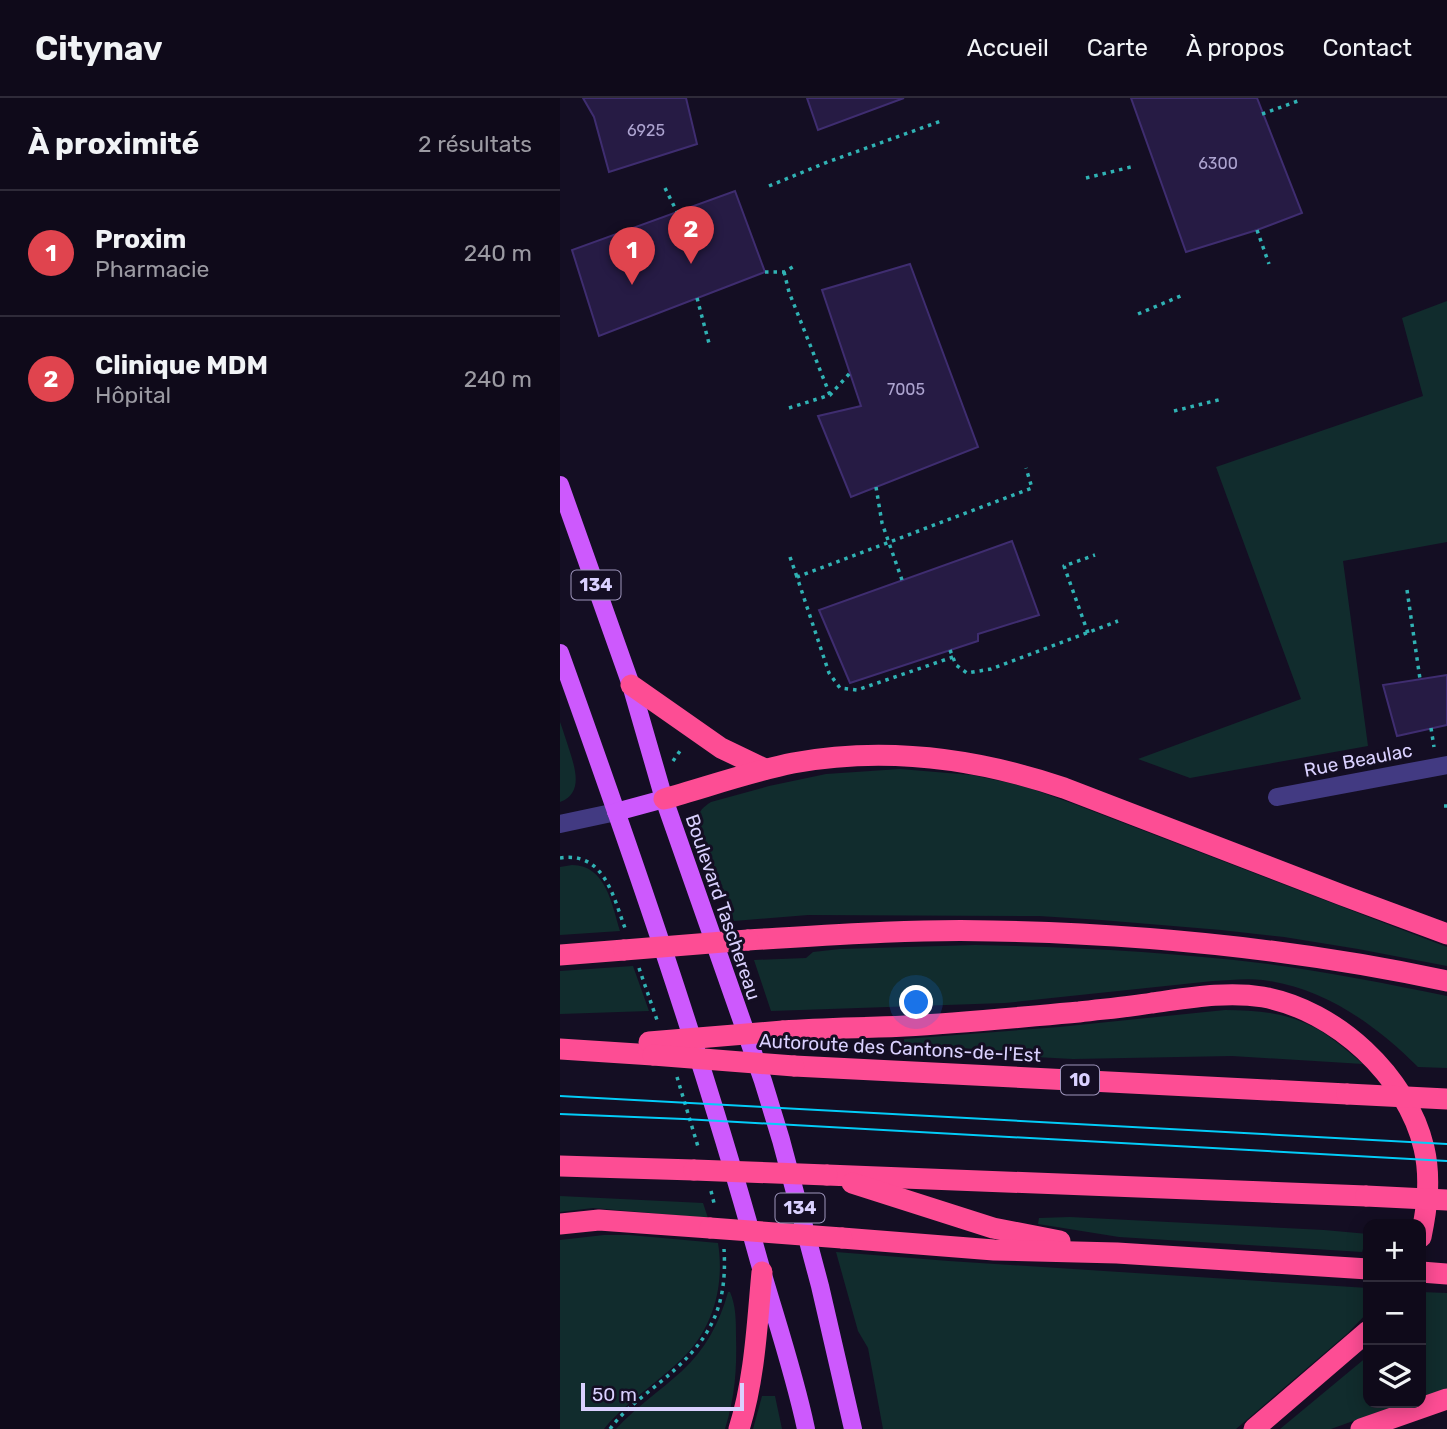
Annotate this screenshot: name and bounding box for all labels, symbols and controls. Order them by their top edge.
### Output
text: Citynav [35,29,163,68]
text: Accueil [967,34,1049,62]
text: Carte [1087,34,1148,62]
text: À propos [1186,34,1285,62]
text: Contact [1323,34,1412,62]
house number: 6925 [627,121,665,140]
text: À proximité [28,126,199,162]
text: 2 résultats [418,130,532,158]
house number: 6300 [1198,154,1238,173]
pin: 2 [668,206,714,264]
text: Proxim [95,224,186,255]
pin: 1 [609,227,655,285]
text: 1 [45,239,57,267]
text: 240 m [464,239,532,267]
text: Pharmacie [95,255,210,283]
text: Clinique MDM [95,350,268,381]
text: 2 [44,365,58,393]
text: 240 m [464,365,532,393]
house number: 7005 [887,380,925,399]
text: Hôpital [95,381,171,409]
road number: 134 [572,570,620,600]
street label: Rue Beaulac [1302,738,1414,782]
street label: Boulevard Taschereau [680,811,766,1003]
your location [899,985,933,1019]
street label: Autoroute des Cantons-de-l'Est [758,1029,1042,1067]
road number: 10 [1061,1065,1099,1094]
road number: 134 [776,1194,824,1223]
map controls [1363,1219,1426,1408]
button: + [1363,1219,1426,1282]
button: − [1363,1282,1426,1345]
button: layers [1363,1345,1426,1408]
scale bar [581,1380,744,1412]
text: 50 m [592,1383,637,1406]

